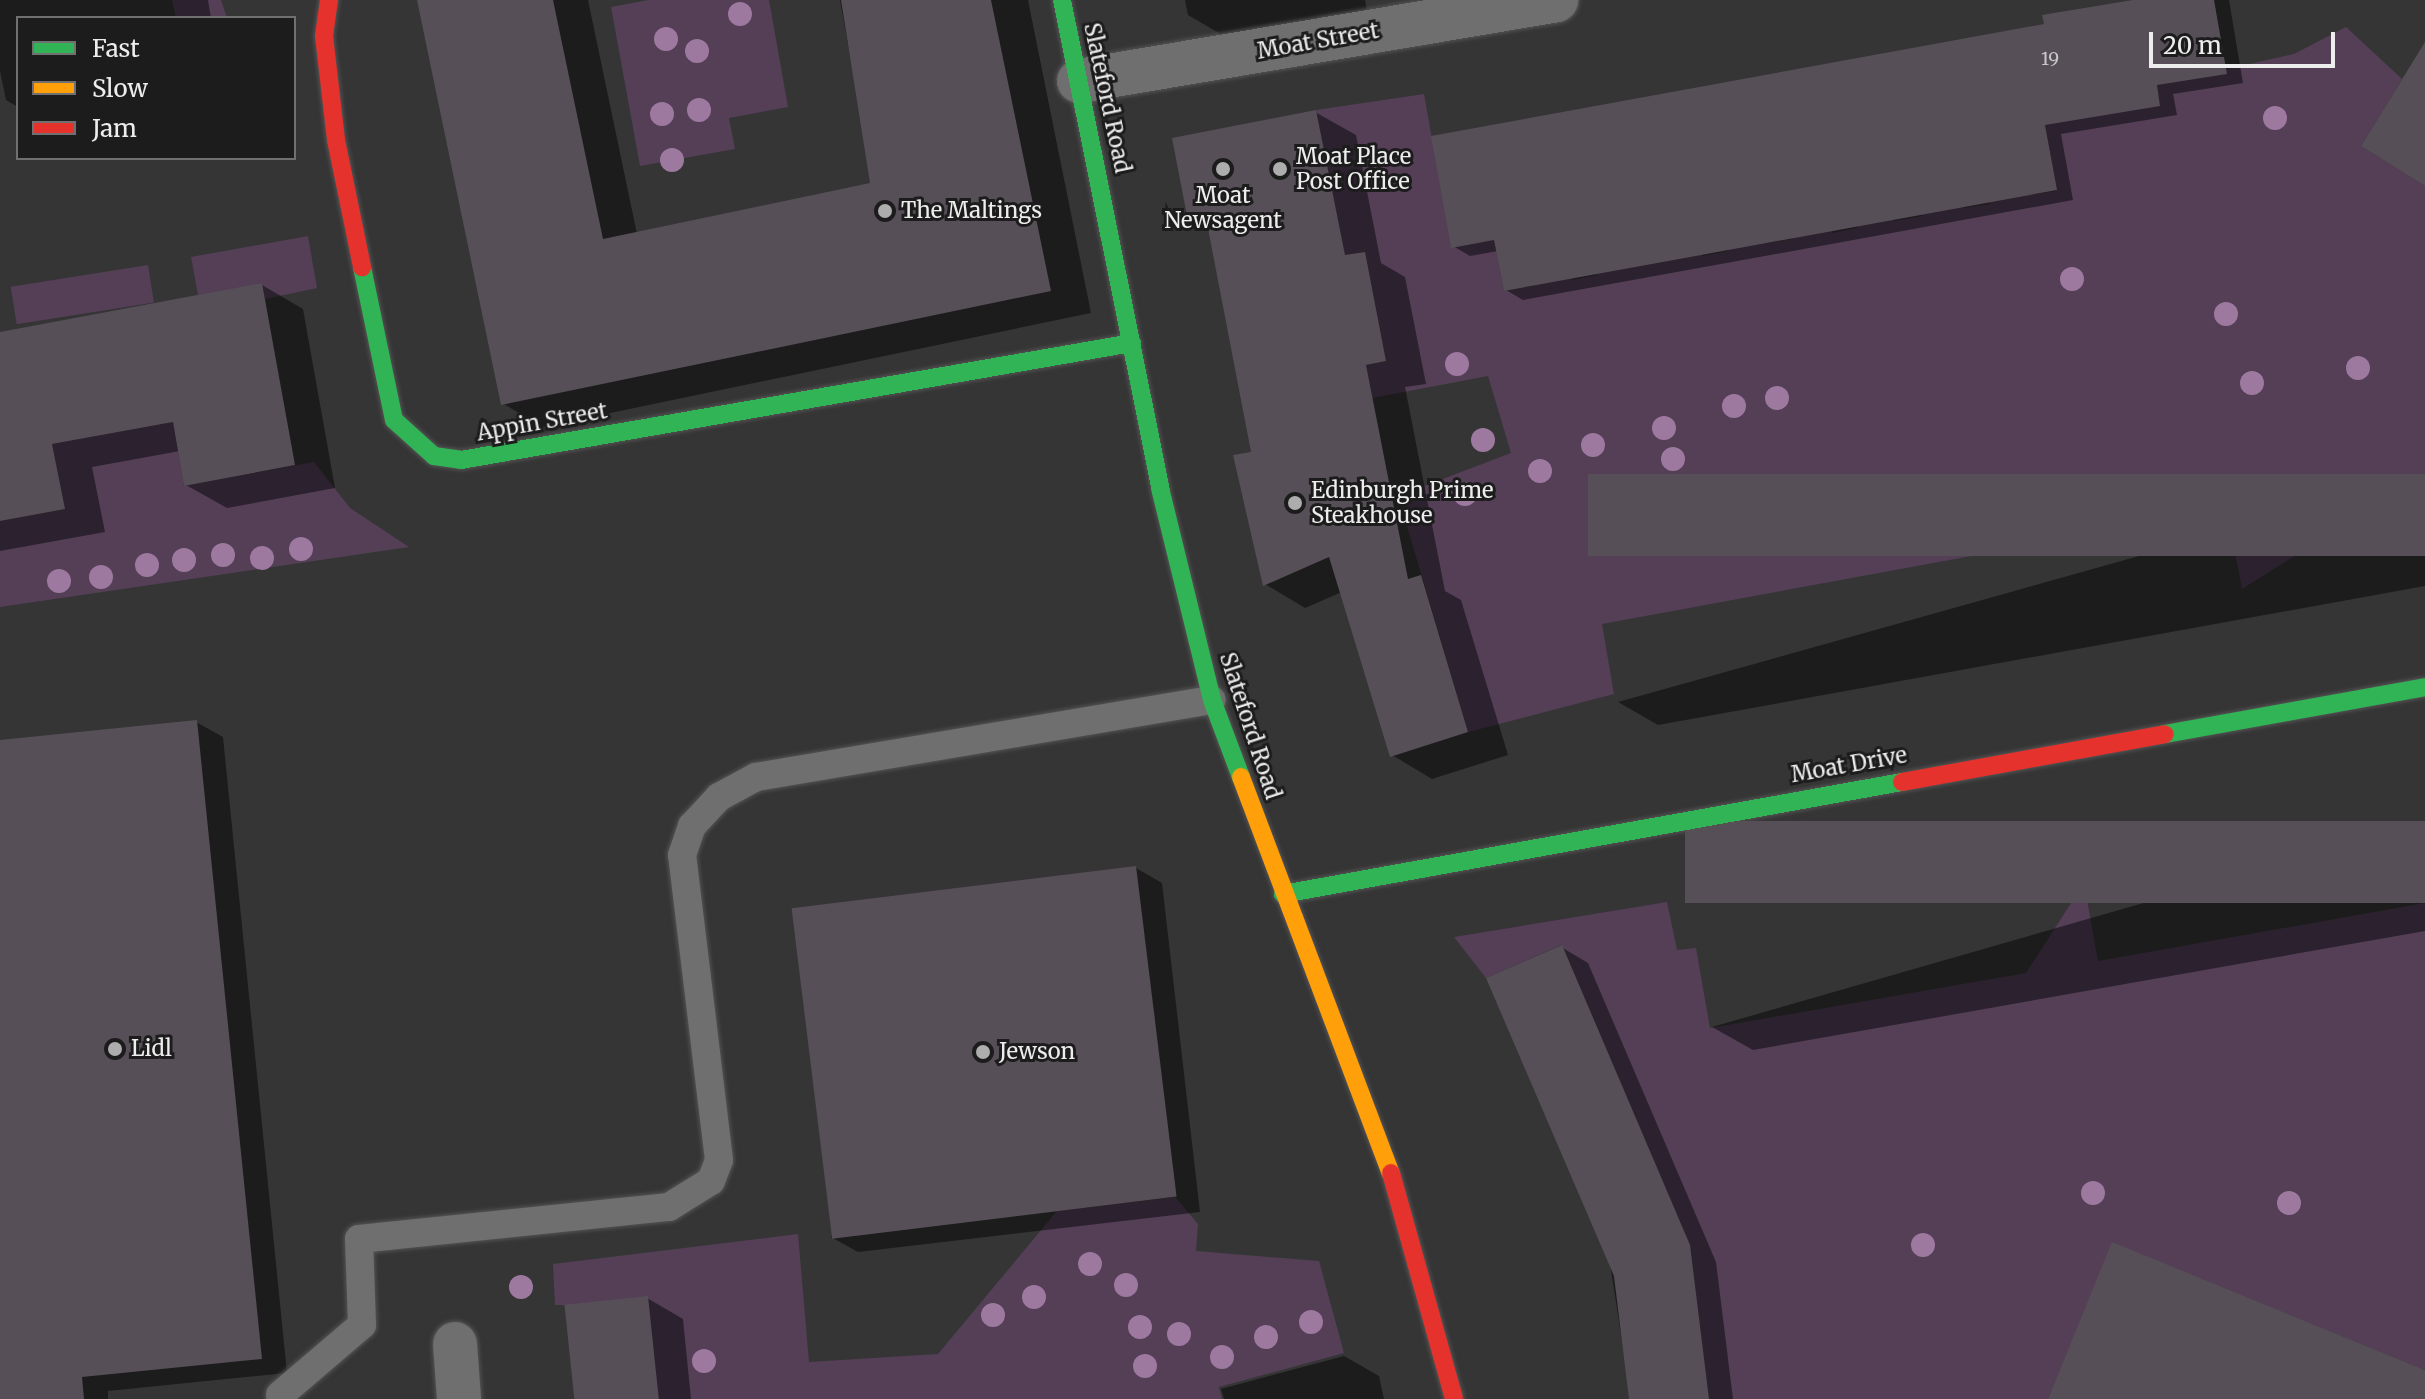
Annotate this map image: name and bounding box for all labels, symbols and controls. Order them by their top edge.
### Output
legend [16,16,296,160]
scale bar [2153,16,2339,66]
street label: Moat Street [1255,17,1381,65]
street label: Slateford Road [1078,21,1136,175]
text: 20 m [2163,30,2222,61]
text: Fast [92,33,140,64]
house number: 19 [2041,48,2059,70]
text: Slow [92,73,148,104]
text: Jam [92,113,137,144]
place label: Moat Place Post Office [1296,143,1411,194]
marker: Moat Newsagent [1214,160,1232,178]
marker: Moat Place Post Office [1271,160,1289,178]
place label: Moat Newsagent [1164,182,1282,234]
place label: The Maltings [901,198,1042,224]
marker: The Maltings [876,202,894,220]
street label: Appin Street [475,398,609,446]
place label: Edinburgh Prime Steakhouse [1311,477,1494,528]
marker: Edinburgh Prime Steakhouse [1286,494,1304,512]
street label: Slateford Road [1214,649,1286,803]
street label: Moat Drive [1789,742,1909,788]
place label: Lidl [131,1036,172,1062]
place label: Jewson [999,1039,1075,1065]
marker: Lidl [106,1040,124,1058]
marker: Jewson [974,1043,992,1061]

